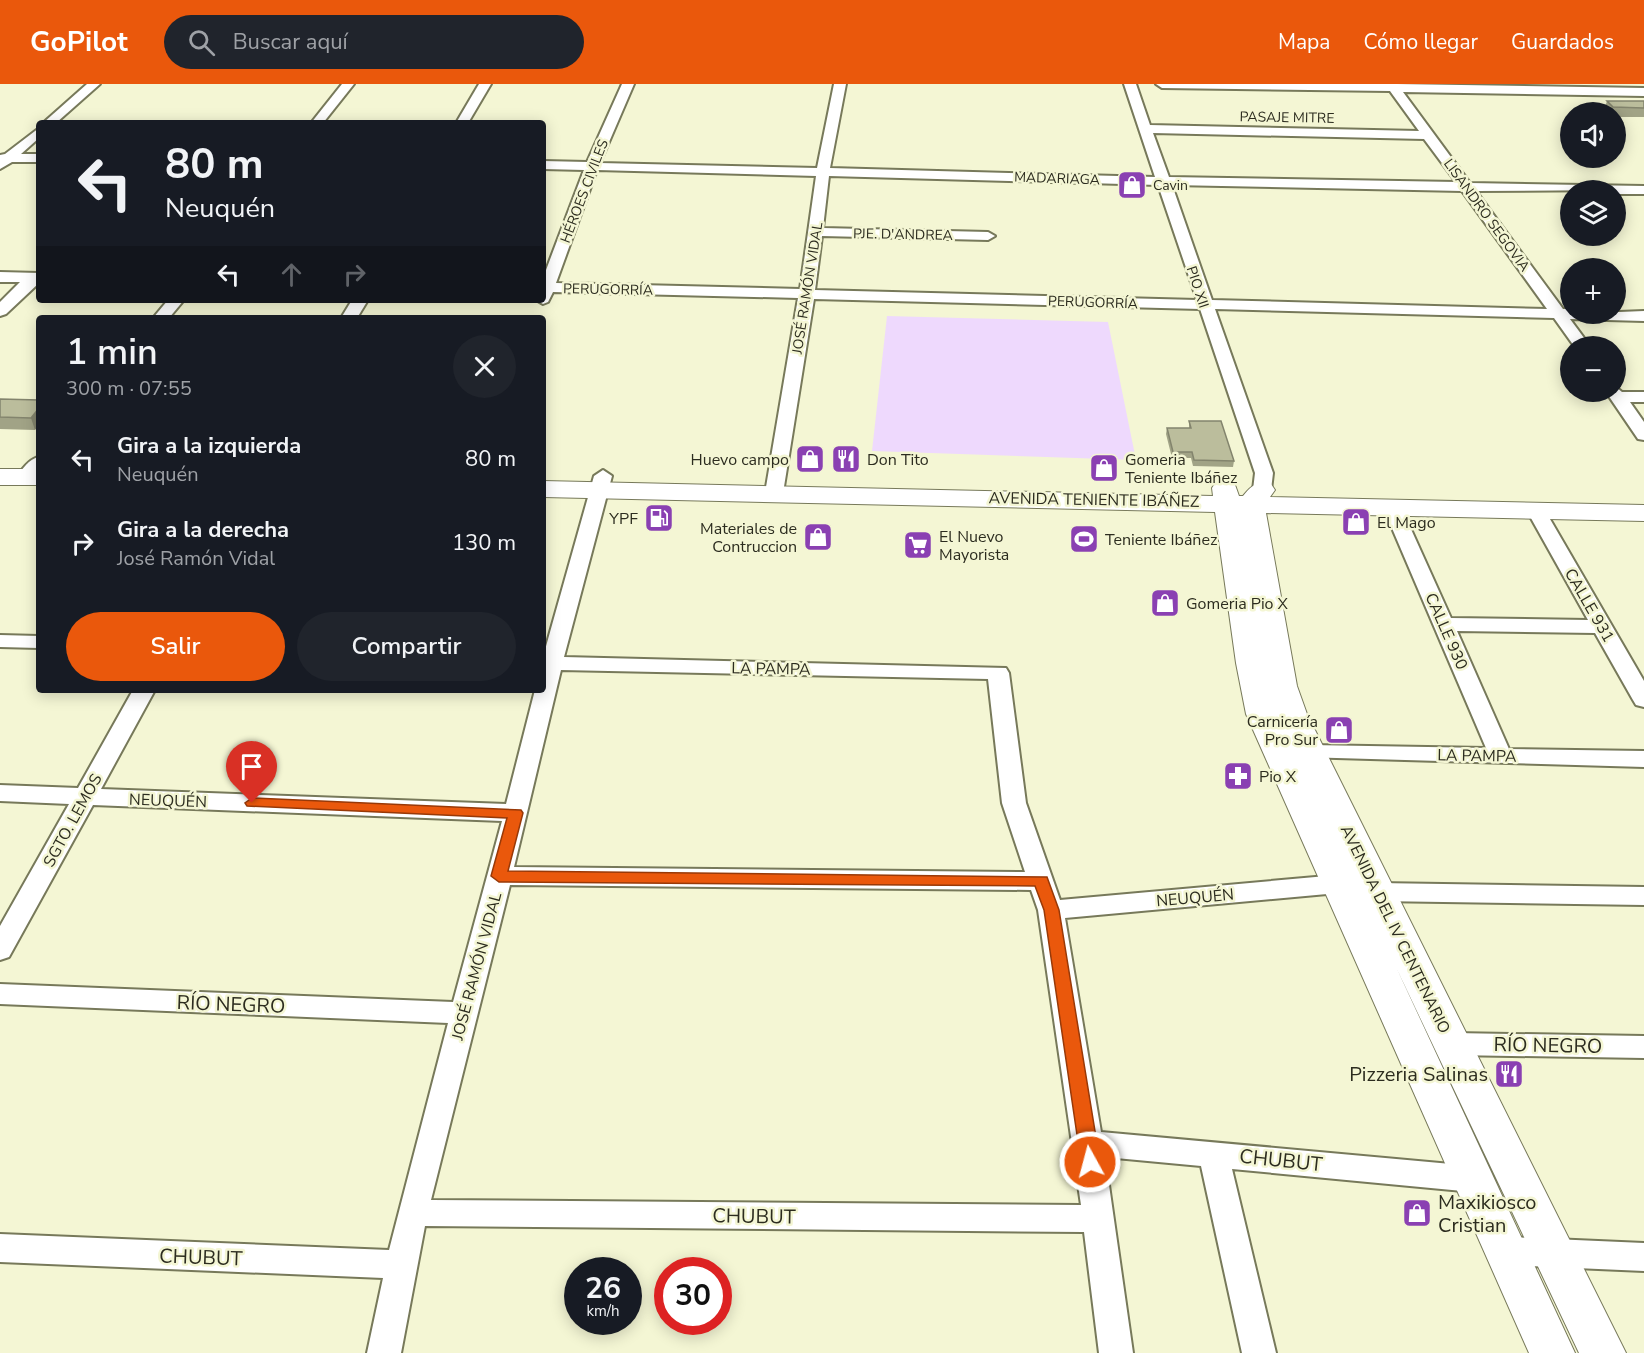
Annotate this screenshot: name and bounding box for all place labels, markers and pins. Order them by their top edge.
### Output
shop icon: Cavin [1116,169,1148,201]
place label: Cavin [1153,176,1188,195]
shop icon: Huevo campo [794,443,826,475]
restaurant icon: Don Tito [830,443,862,475]
place label: Huevo campo [691,449,789,471]
place label: Don Tito [867,449,929,471]
place label: Gomeria Teniente Ibáñez [1125,449,1237,489]
shop icon: Gomeria Teniente Ibáñez [1088,452,1120,484]
fuel station icon: YPF [643,502,675,534]
shop icon: El Mago [1340,506,1372,538]
place label: YPF [608,508,638,530]
place label: El Mago [1377,512,1436,534]
place label: Materiales de Contruccion [700,518,797,558]
shop icon: Materiales de Contruccion [802,521,834,553]
sports icon: Teniente Ibáñez [1068,523,1100,555]
place label: El Nuevo Mayorista [939,526,1009,566]
supermarket icon: El Nuevo Mayorista [902,529,934,561]
place label: Teniente Ibáñez [1105,529,1217,551]
shop icon: Gomeria Pio X [1149,587,1181,619]
place label: Gomeria Pio X [1186,593,1289,615]
place label: Carnicería Pro Sur [1247,711,1318,751]
shop icon: Carnicería Pro Sur [1323,714,1355,746]
pin [226,741,277,803]
pharmacy icon: Pio X [1222,760,1254,792]
place label: Pio X [1259,766,1297,788]
restaurant icon: Pizzeria Salinas [1493,1058,1525,1090]
place label: Pizzeria Salinas [1349,1061,1488,1088]
place label: Maxikiosco Cristian [1438,1189,1536,1239]
shop icon: Maxikiosco Cristian [1401,1197,1433,1229]

